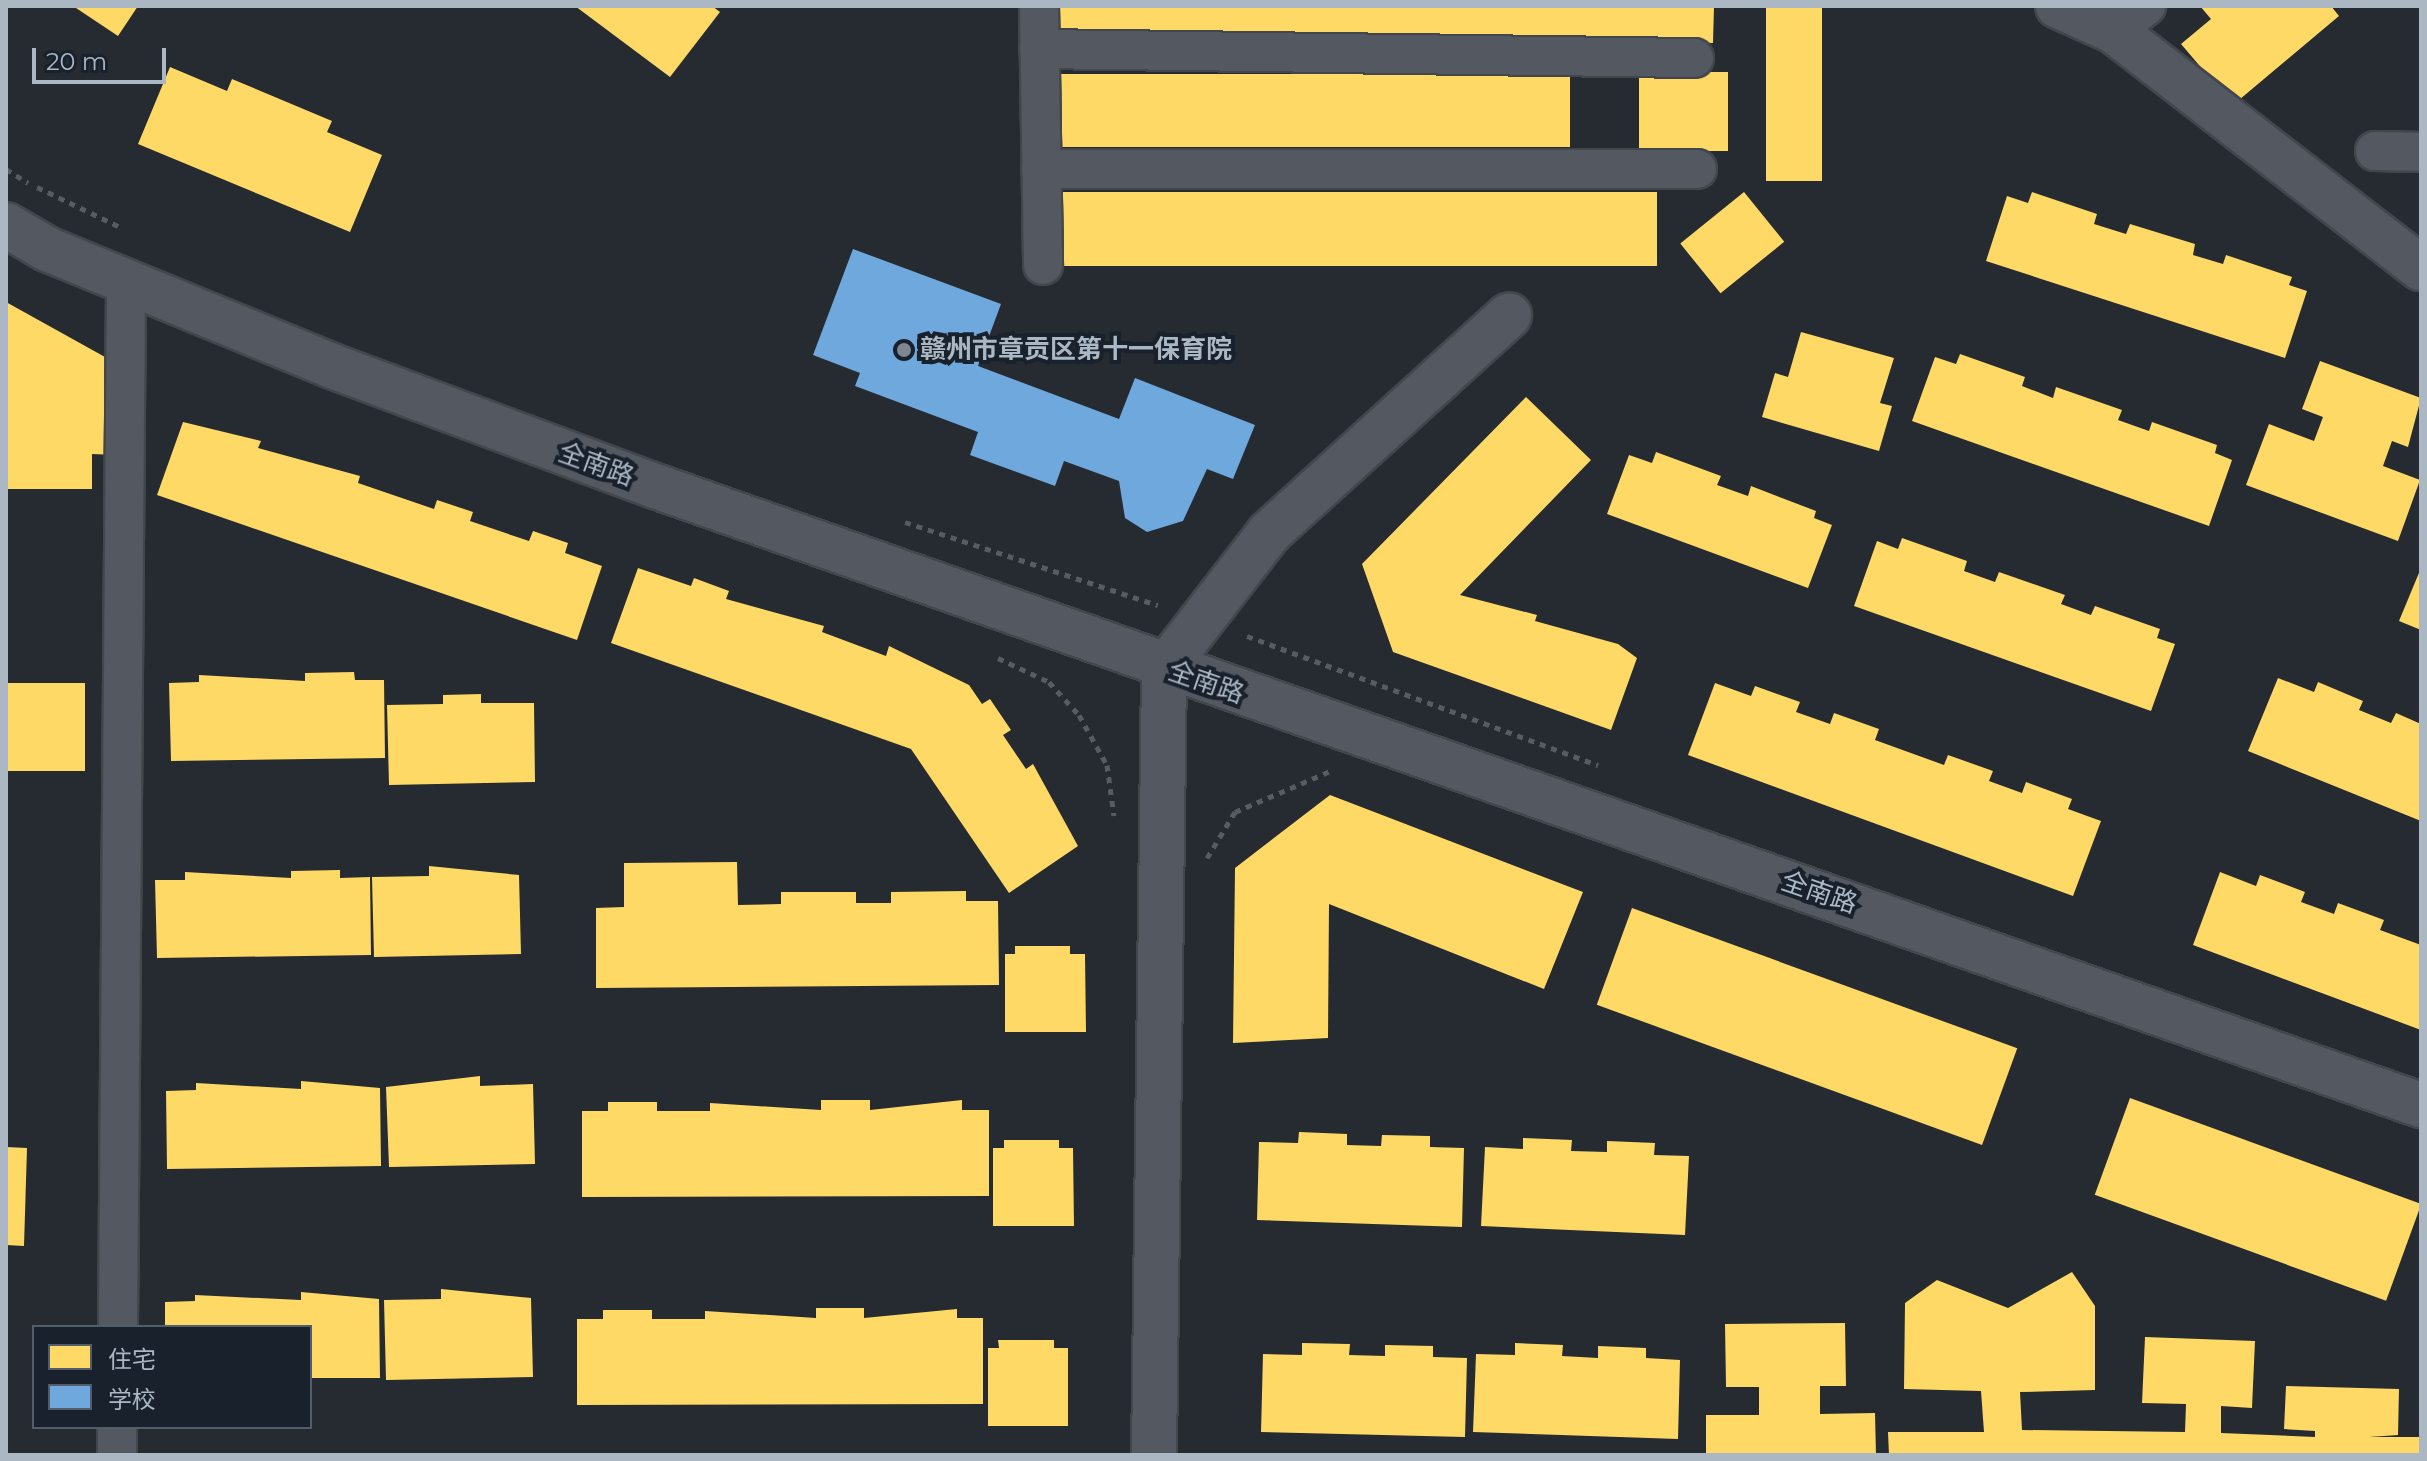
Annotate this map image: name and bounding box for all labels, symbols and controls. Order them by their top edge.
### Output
scale bar [36,32,170,82]
text: 20 m [46,47,107,76]
place label: 赣州市章贡区第十一保育院 [920,334,1232,366]
marker: 赣州市章贡区第十一保育院 [895,341,913,359]
street label: 全南路 [554,437,638,493]
street label: 全南路 [1164,656,1248,710]
street label: 全南路 [1777,866,1861,920]
legend [32,1325,312,1429]
text: 住宅 [108,1345,156,1374]
text: 学校 [108,1385,156,1414]

